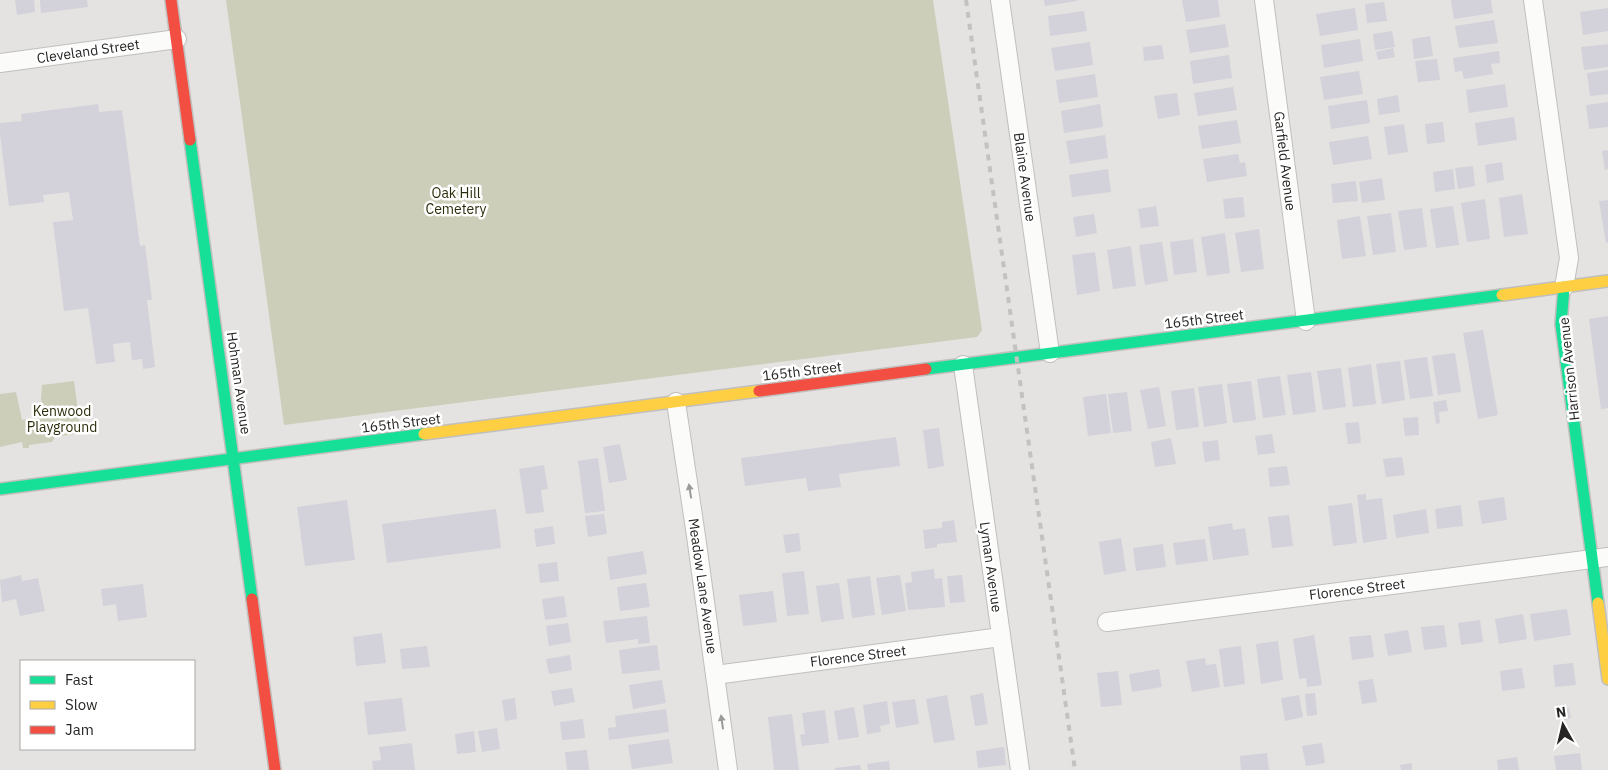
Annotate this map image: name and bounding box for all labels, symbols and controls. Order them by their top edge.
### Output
street label: Cleveland Street [35,35,141,67]
street label: Garfield Avenue [1270,110,1300,212]
street label: Blaine Avenue [1010,131,1040,223]
park label: Oak Hill Cemetery [425,184,487,218]
street label: 165th Street [1163,305,1245,333]
street label: Harrison Avenue [1555,316,1583,422]
street label: Hohman Avenue [223,331,255,436]
street label: 165th Street [761,357,843,385]
park label: Kenwood Playground [27,402,97,436]
street label: 165th Street [360,409,442,437]
one-way arrow [685,483,693,499]
street label: Meadow Lane Avenue [685,517,721,655]
street label: Lyman Avenue [976,521,1006,614]
street label: Florence Street [1308,574,1406,604]
street label: Florence Street [809,641,907,671]
legend [20,660,195,750]
text: Fast [65,670,93,689]
text: Slow [65,695,98,714]
north arrow [1538,700,1588,750]
text: N [1555,703,1567,722]
one-way arrow [718,713,726,729]
text: Jam [65,720,94,739]

